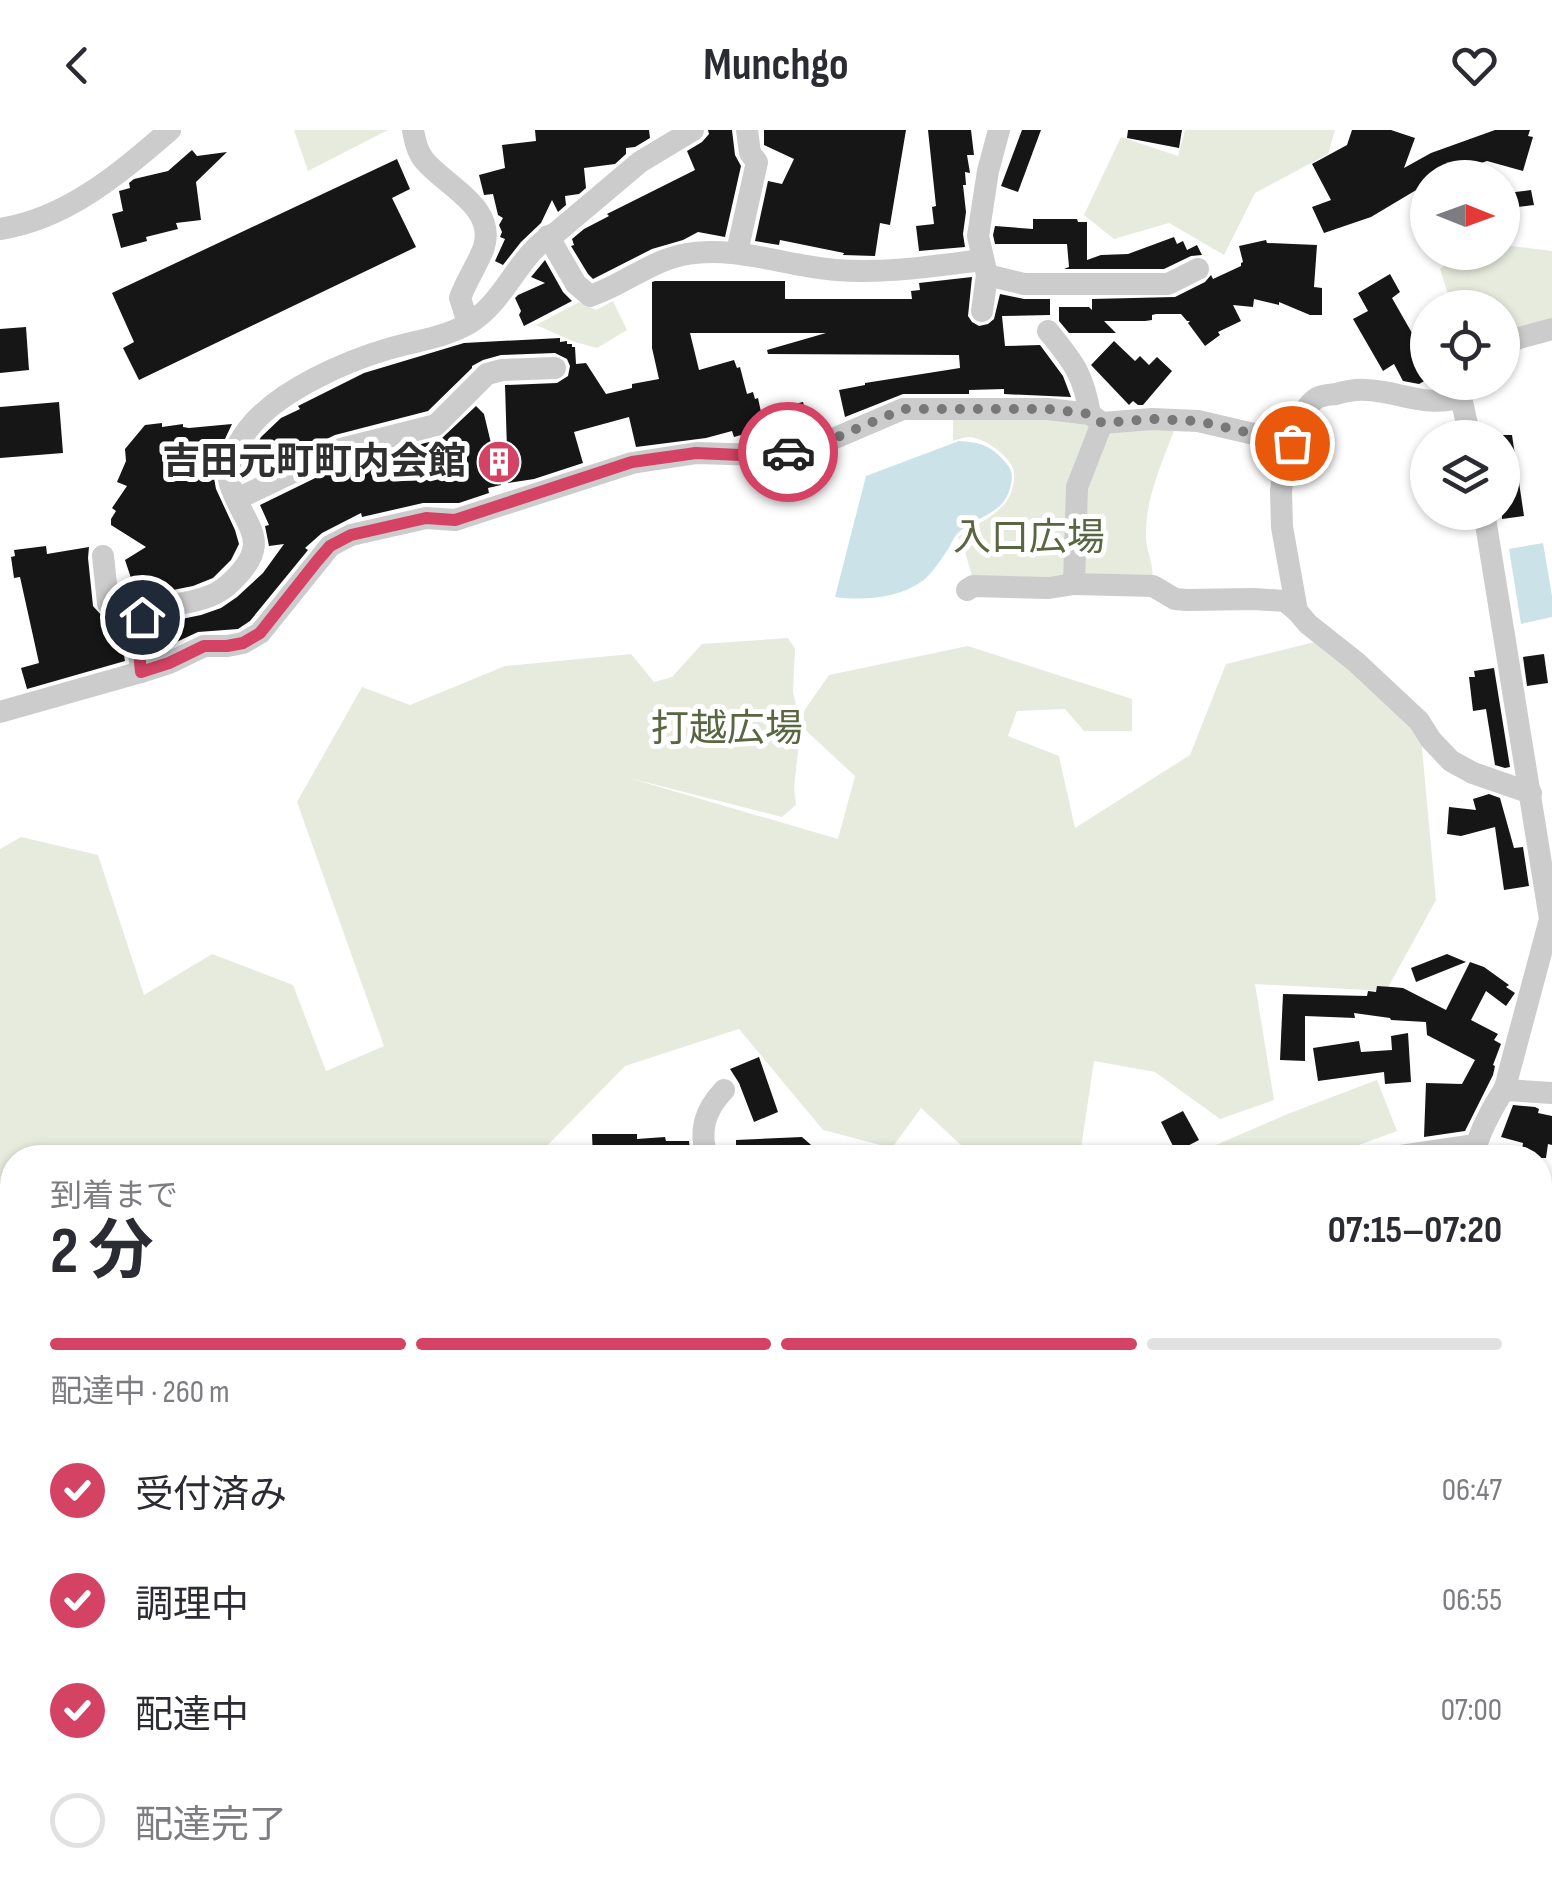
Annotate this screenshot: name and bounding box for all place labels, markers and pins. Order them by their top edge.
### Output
pin [1250,401,1335,486]
building icon: 吉田元町町内会館 [476,439,522,485]
place label: 吉田元町町内会館 [162,440,466,485]
pin [100,575,185,660]

